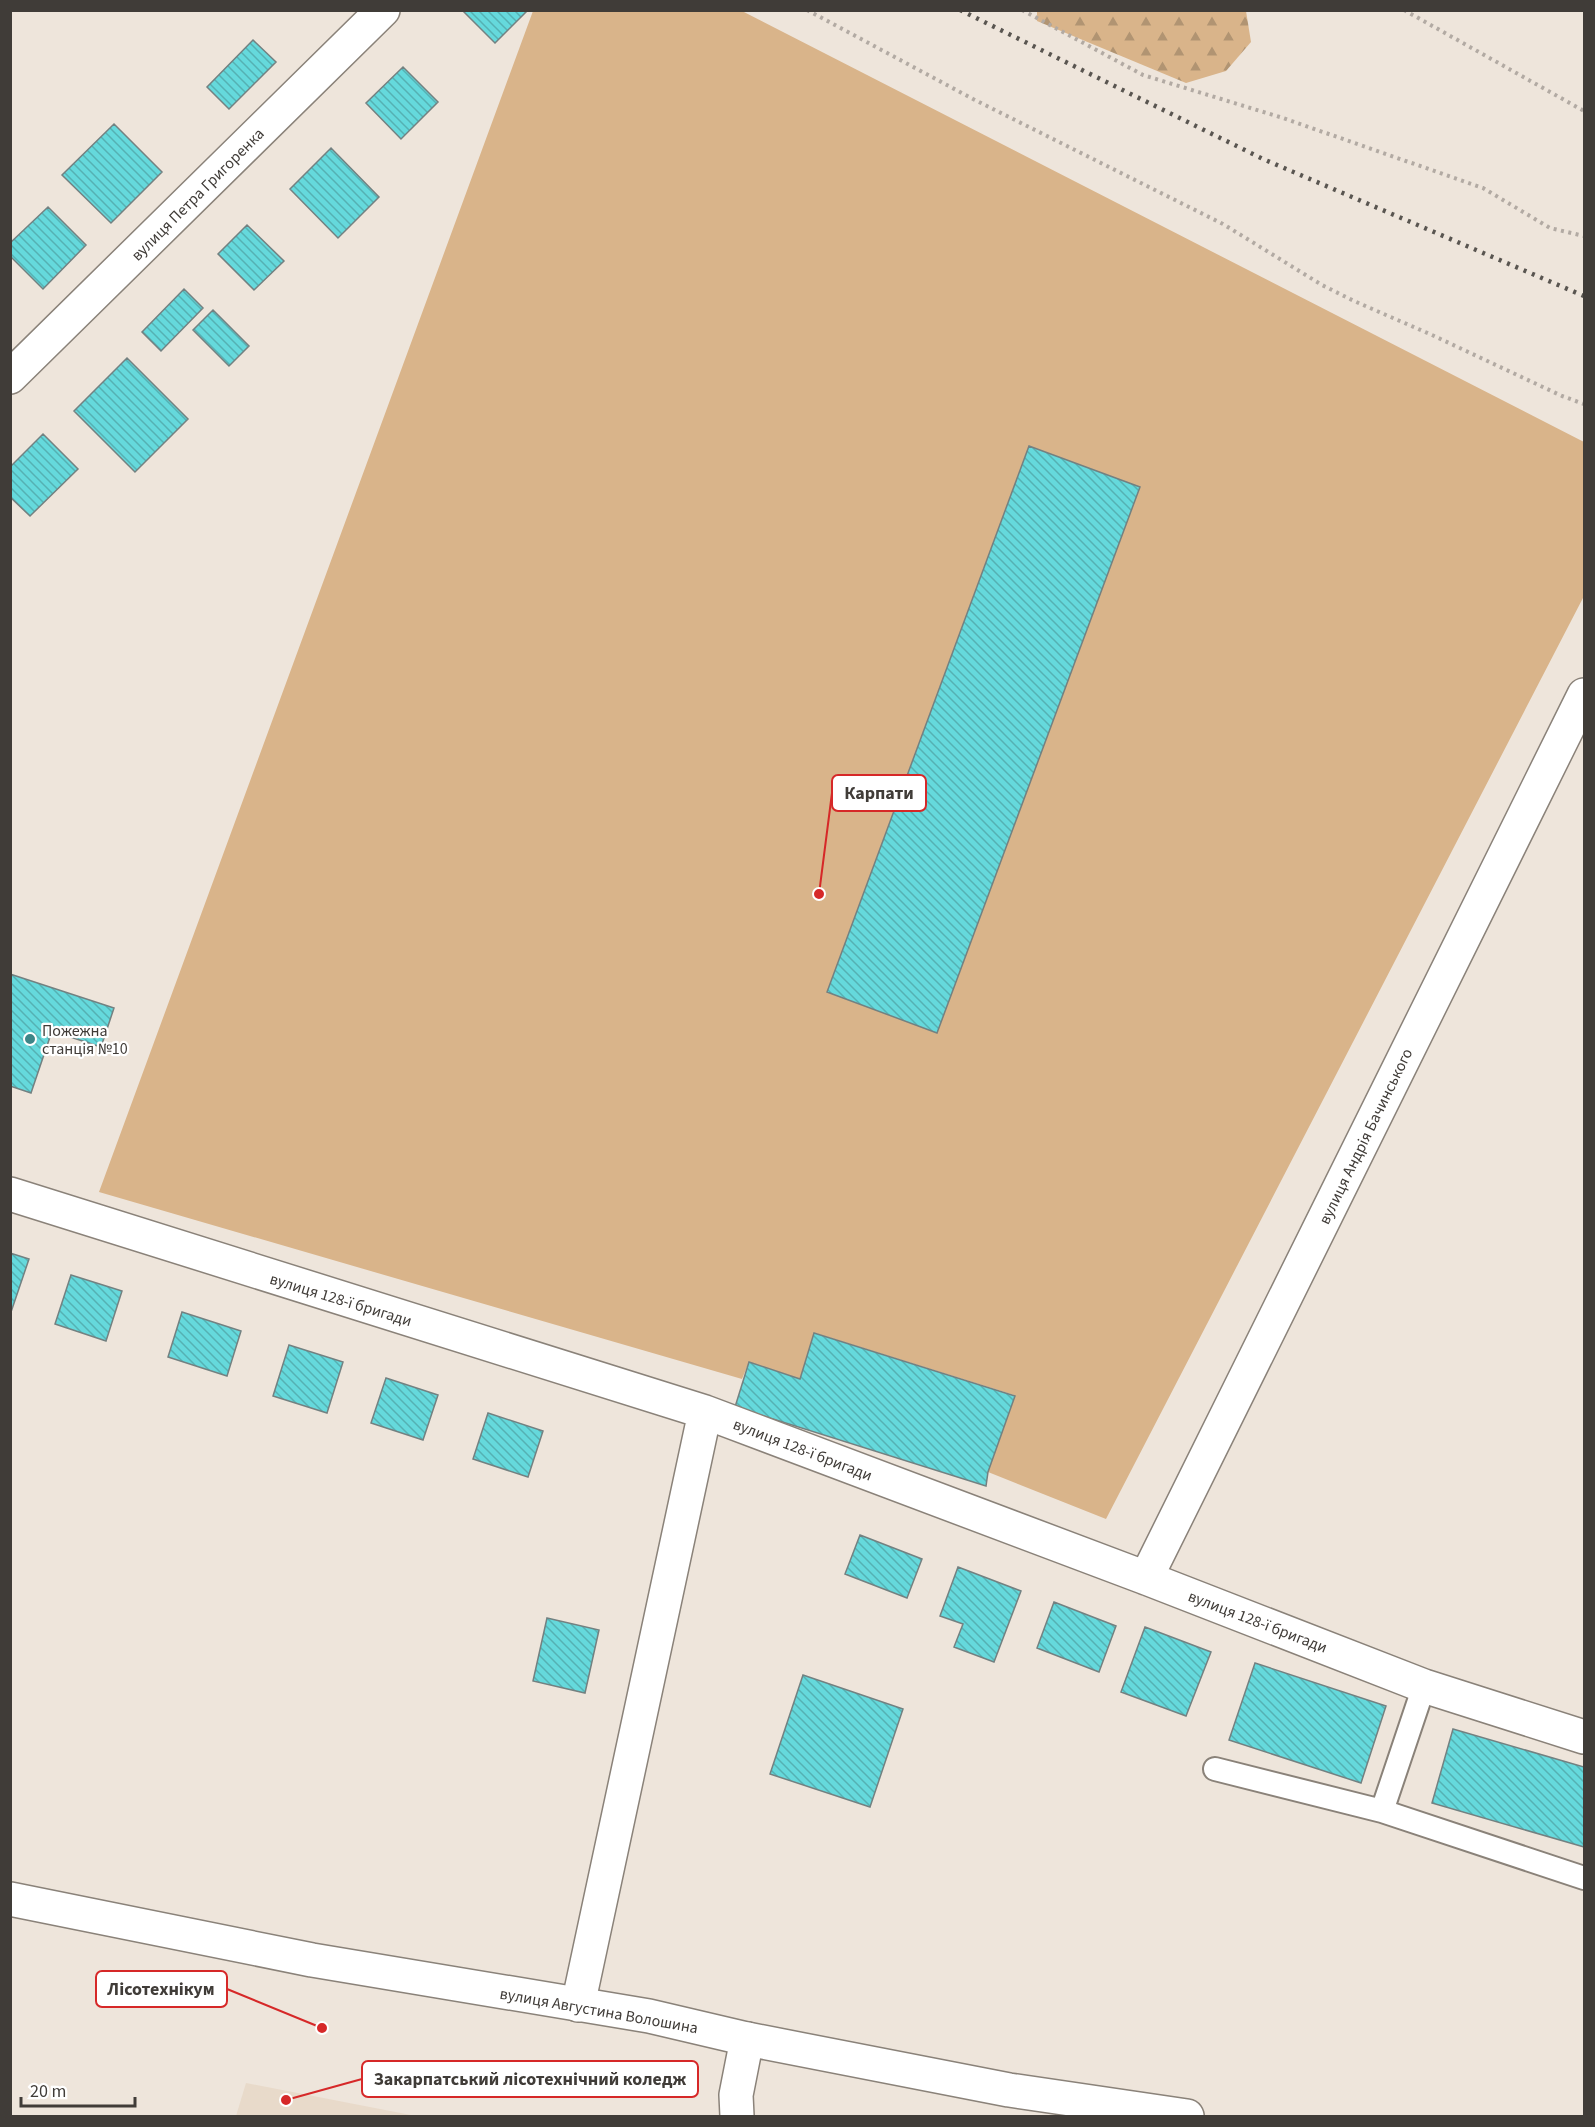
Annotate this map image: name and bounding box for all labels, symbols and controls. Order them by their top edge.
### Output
street label: вулиця Петра Григоренка [126,123,269,266]
callout: Карпати [832,775,926,811]
text: Карпати [844,781,914,806]
place label: Пожежна станція №10 [42,1020,128,1060]
marker: Пожежна станція №10 [23,1032,37,1046]
street label: вулиця Андрія Бачинського [1314,1045,1418,1228]
street label: вулиця 128-ї бригади [267,1268,414,1332]
street label: вулиця 128-ї бригади [730,1413,875,1487]
street label: вулиця 128-ї бригади [1185,1585,1330,1659]
callout: Лісотехнікум [96,1971,227,2007]
text: Лісотехнікум [106,1977,215,2002]
street label: вулиця Августина Волошина [498,1983,700,2039]
callout: Закарпатський лісотехнічний коледж [362,2061,698,2097]
text: Закарпатський лісотехнічний коледж [374,2067,686,2092]
scale bar [21,2070,135,2108]
text: 20 m [30,2079,66,2104]

